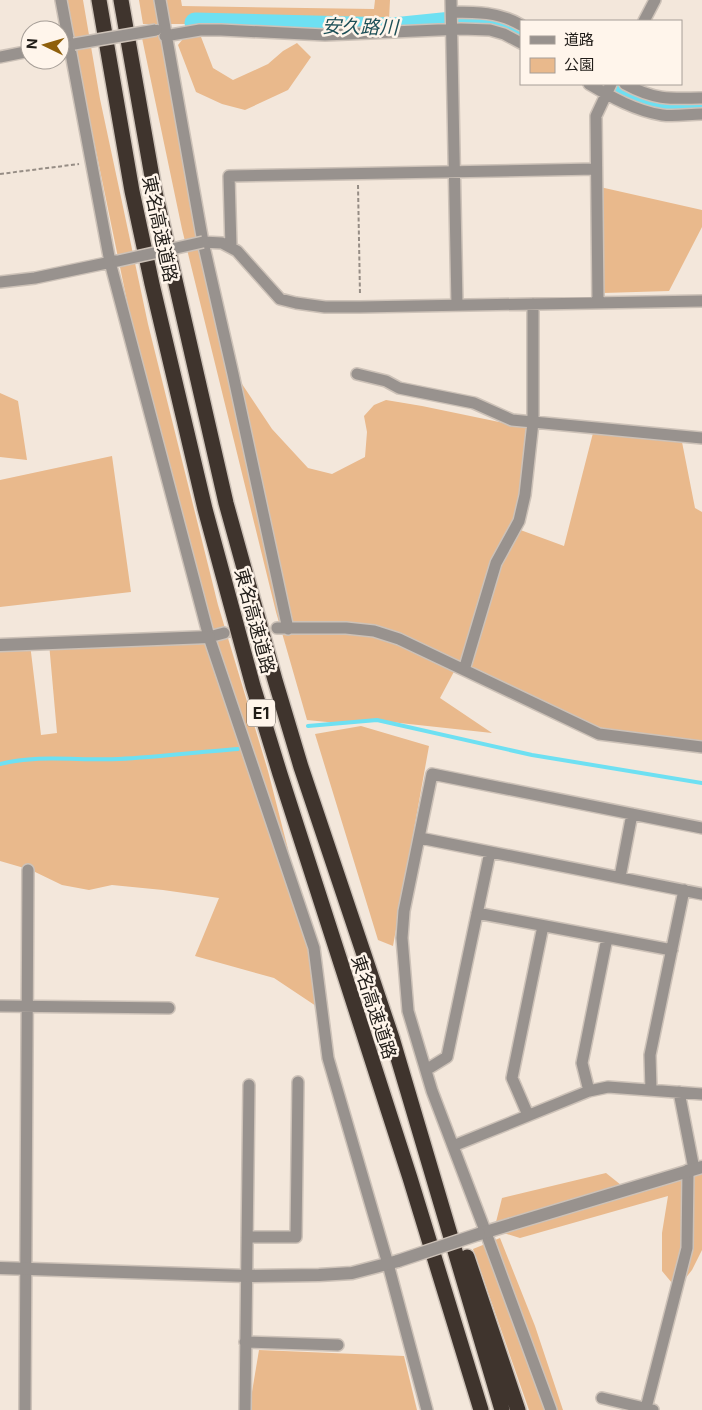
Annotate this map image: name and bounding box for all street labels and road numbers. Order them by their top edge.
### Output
street label: 東名高速道路 [139,174,181,284]
street label: 東名高速道路 [231,566,279,676]
road number: E1 [247,700,275,726]
street label: 東名高速道路 [347,952,401,1062]

